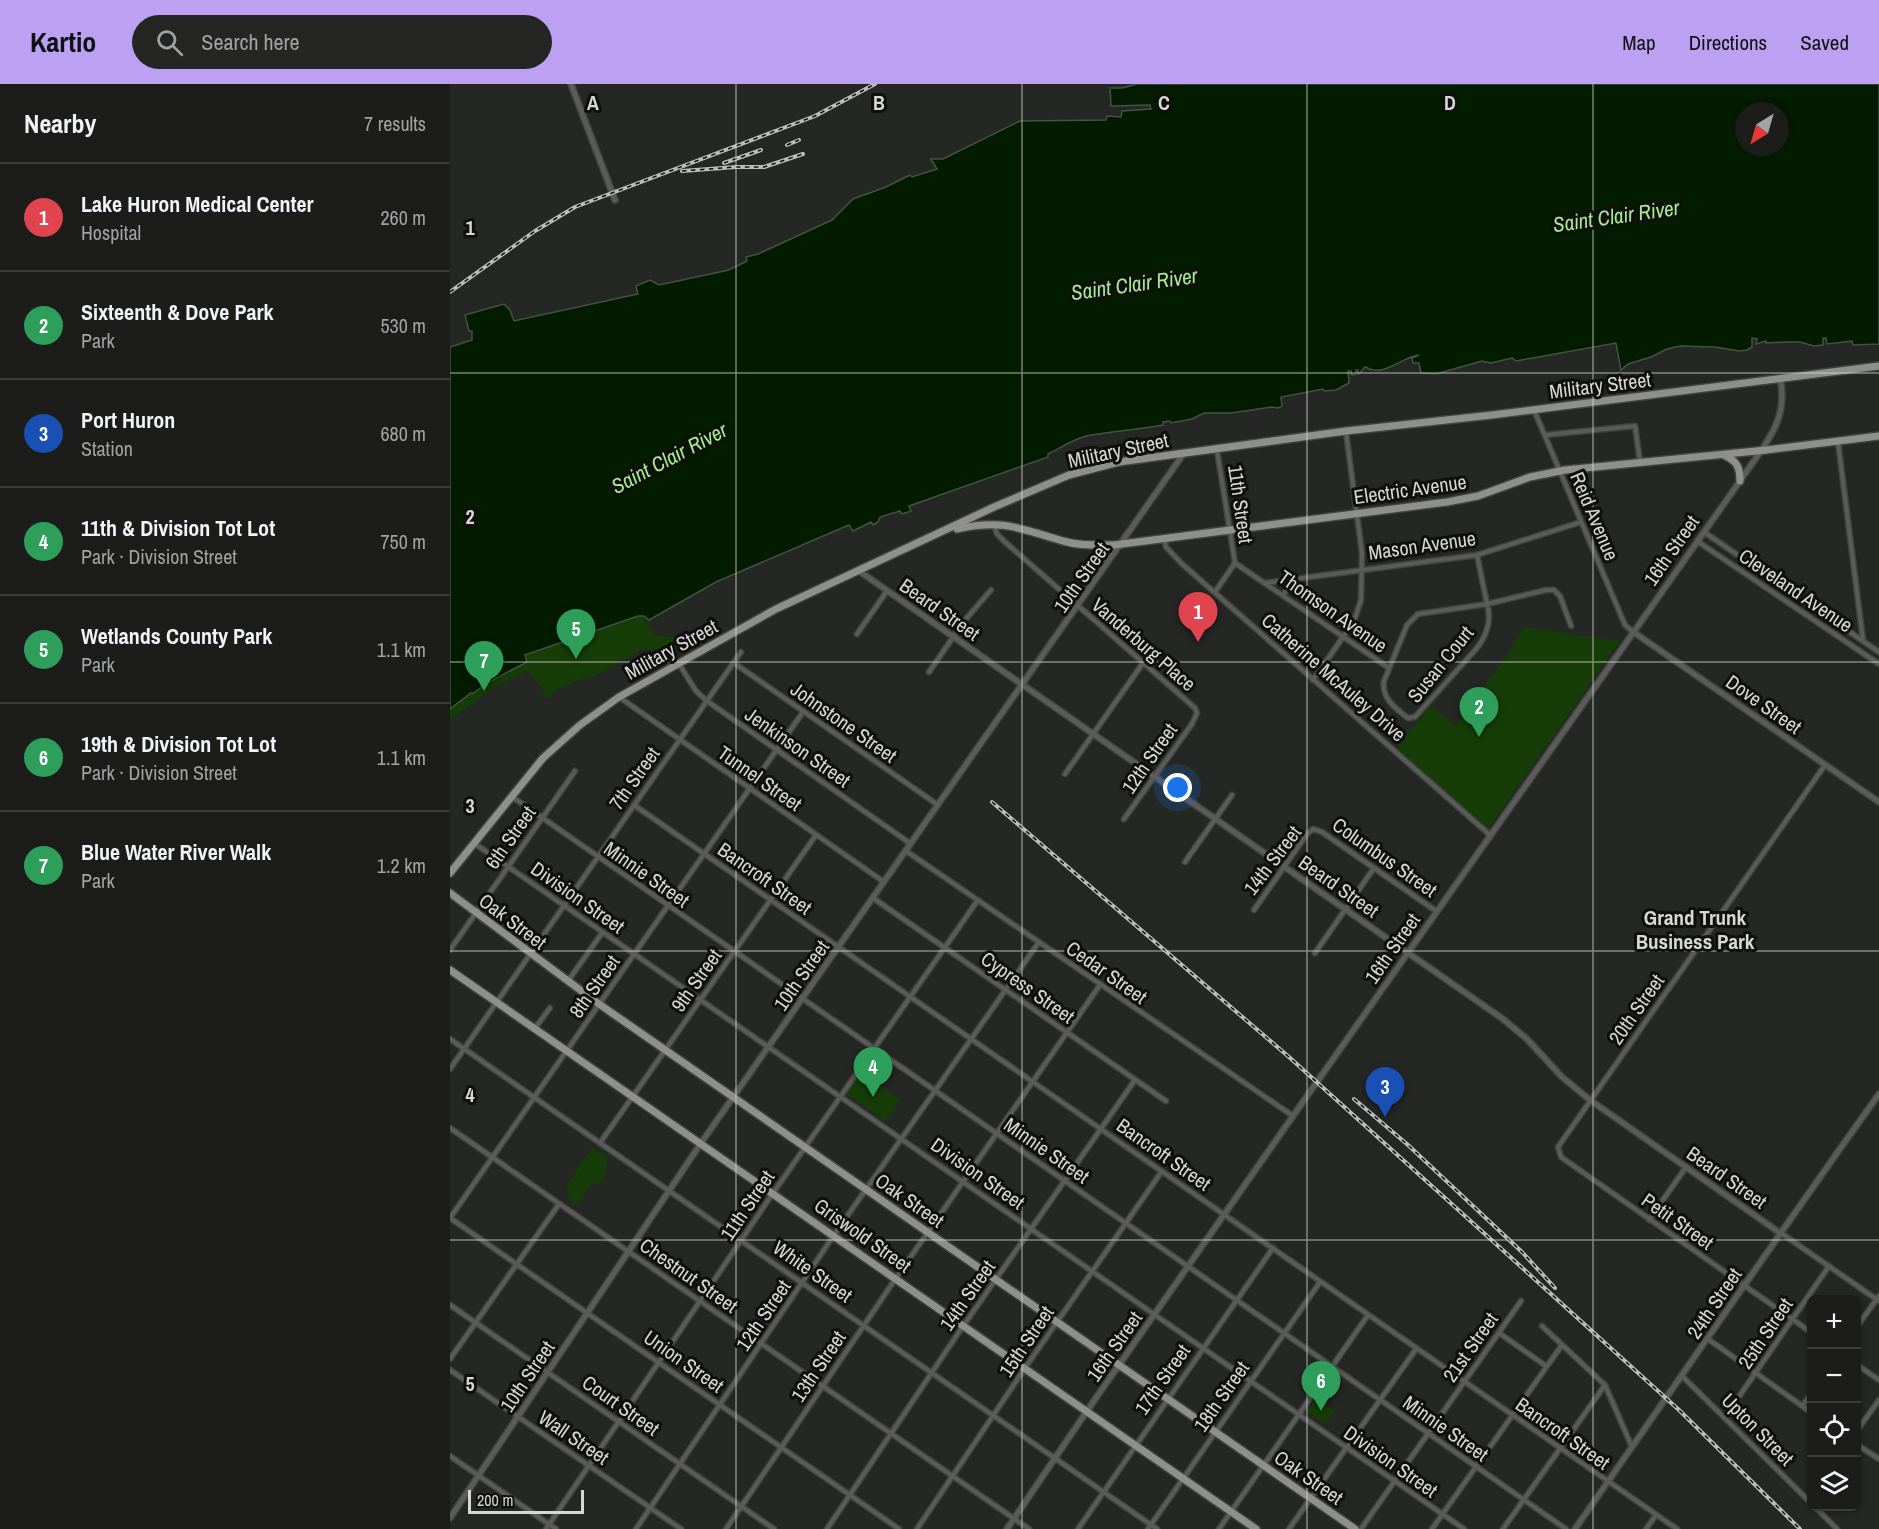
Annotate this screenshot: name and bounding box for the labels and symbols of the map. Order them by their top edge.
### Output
text: A [587,89,599,116]
text: B [873,89,885,116]
text: C [1158,89,1170,116]
text: D [1444,89,1456,116]
north arrow [1735,102,1789,156]
water label: Saint Clair River [1551,193,1682,239]
text: 1 [465,214,475,241]
water label: Saint Clair River [1069,261,1200,307]
street label: Military Street [1548,365,1653,405]
water label: Saint Clair River [606,415,733,501]
street label: Military Street [1065,426,1171,474]
street label: 11th Street [1222,463,1260,545]
street label: Electric Avenue [1352,468,1468,510]
street label: Reid Avenue [1564,468,1626,564]
text: 2 [465,503,475,530]
street label: 16th Street [1637,509,1705,591]
street label: Mason Avenue [1367,524,1477,566]
street label: 10th Street [1047,536,1115,618]
street label: Cleveland Avenue [1734,542,1858,638]
street label: Thomson Avenue [1273,563,1393,659]
street label: Beard Street [895,572,986,647]
street label: Vanderburg Place [1086,591,1202,697]
pin: 1 [1178,592,1218,642]
street label: Catherine McAuley Drive [1256,607,1412,747]
pin: 5 [556,610,596,659]
street label: Military Street [620,612,723,686]
street label: Susan Court [1401,620,1479,708]
pin: 7 [465,642,504,691]
street label: Dove Street [1721,668,1808,740]
street label: Johnstone Street [785,675,903,769]
pin: 2 [1460,688,1498,737]
street label: Jenkinson Street [740,701,857,794]
street label: 12th Street [1115,717,1183,799]
street label: Tunnel Street [713,739,808,817]
street label: 7th Street [603,741,666,815]
your location [1163,773,1192,802]
text: 3 [465,792,475,819]
street label: 6th Street [479,800,542,874]
street label: Columbus Street [1327,811,1443,903]
street label: 14th Street [1237,819,1307,900]
street label: Minnie Street [599,835,695,914]
street label: Bancroft Street [712,836,818,921]
street label: Beard Street [1294,849,1385,924]
street label: Division Street [526,855,631,939]
street label: Oak Street [474,887,553,956]
district label: Grand Trunk Business Park [1636,903,1755,956]
street label: 16th Street [1358,907,1426,989]
street label: 10th Street [767,934,835,1016]
street label: Cedar Street [1061,934,1153,1010]
street label: 9th Street [665,943,728,1017]
street label: Cypress Street [976,945,1081,1029]
street label: 8th Street [563,949,626,1023]
street label: 20th Street [1602,968,1670,1050]
pin: 4 [854,1048,892,1097]
pin: 3 [1366,1068,1404,1117]
text: 4 [465,1081,475,1108]
street label: Minnie Street [999,1111,1095,1190]
street label: Bancroft Street [1111,1112,1217,1197]
street label: Division Street [926,1131,1031,1215]
street label: Beard Street [1682,1140,1773,1215]
street label: 11th Street [714,1164,781,1245]
street label: Oak Street [870,1166,950,1234]
street label: Petit Street [1637,1186,1720,1256]
street label: Griswold Street [809,1192,917,1279]
street label: Chestnut Street [635,1231,744,1319]
street label: White Street [768,1234,858,1308]
street label: 14th Street [933,1254,1001,1336]
street label: 24th Street [1680,1262,1748,1344]
street label: 12th Street [729,1274,797,1356]
street label: 25th Street [1731,1292,1799,1374]
street label: 15th Street [992,1300,1060,1382]
street label: 16th Street [1080,1305,1148,1387]
street label: 21st Street [1436,1306,1504,1387]
street label: Union Street [639,1324,730,1399]
street label: 13th Street [784,1325,852,1407]
street label: 10th Street [493,1335,561,1417]
street label: 17th Street [1128,1338,1196,1420]
street label: 18th Street [1187,1355,1255,1437]
pin: 6 [1302,1362,1340,1411]
street label: Court Street [577,1369,665,1442]
text: 5 [465,1370,475,1397]
street label: Upton Street [1716,1387,1800,1471]
street label: Minnie Street [1398,1389,1494,1468]
street label: Bancroft Street [1510,1391,1616,1476]
street label: Wall Street [533,1404,615,1471]
street label: Division Street [1339,1419,1444,1503]
street label: Oak Street [1269,1443,1349,1511]
scale bar [468,1487,584,1514]

